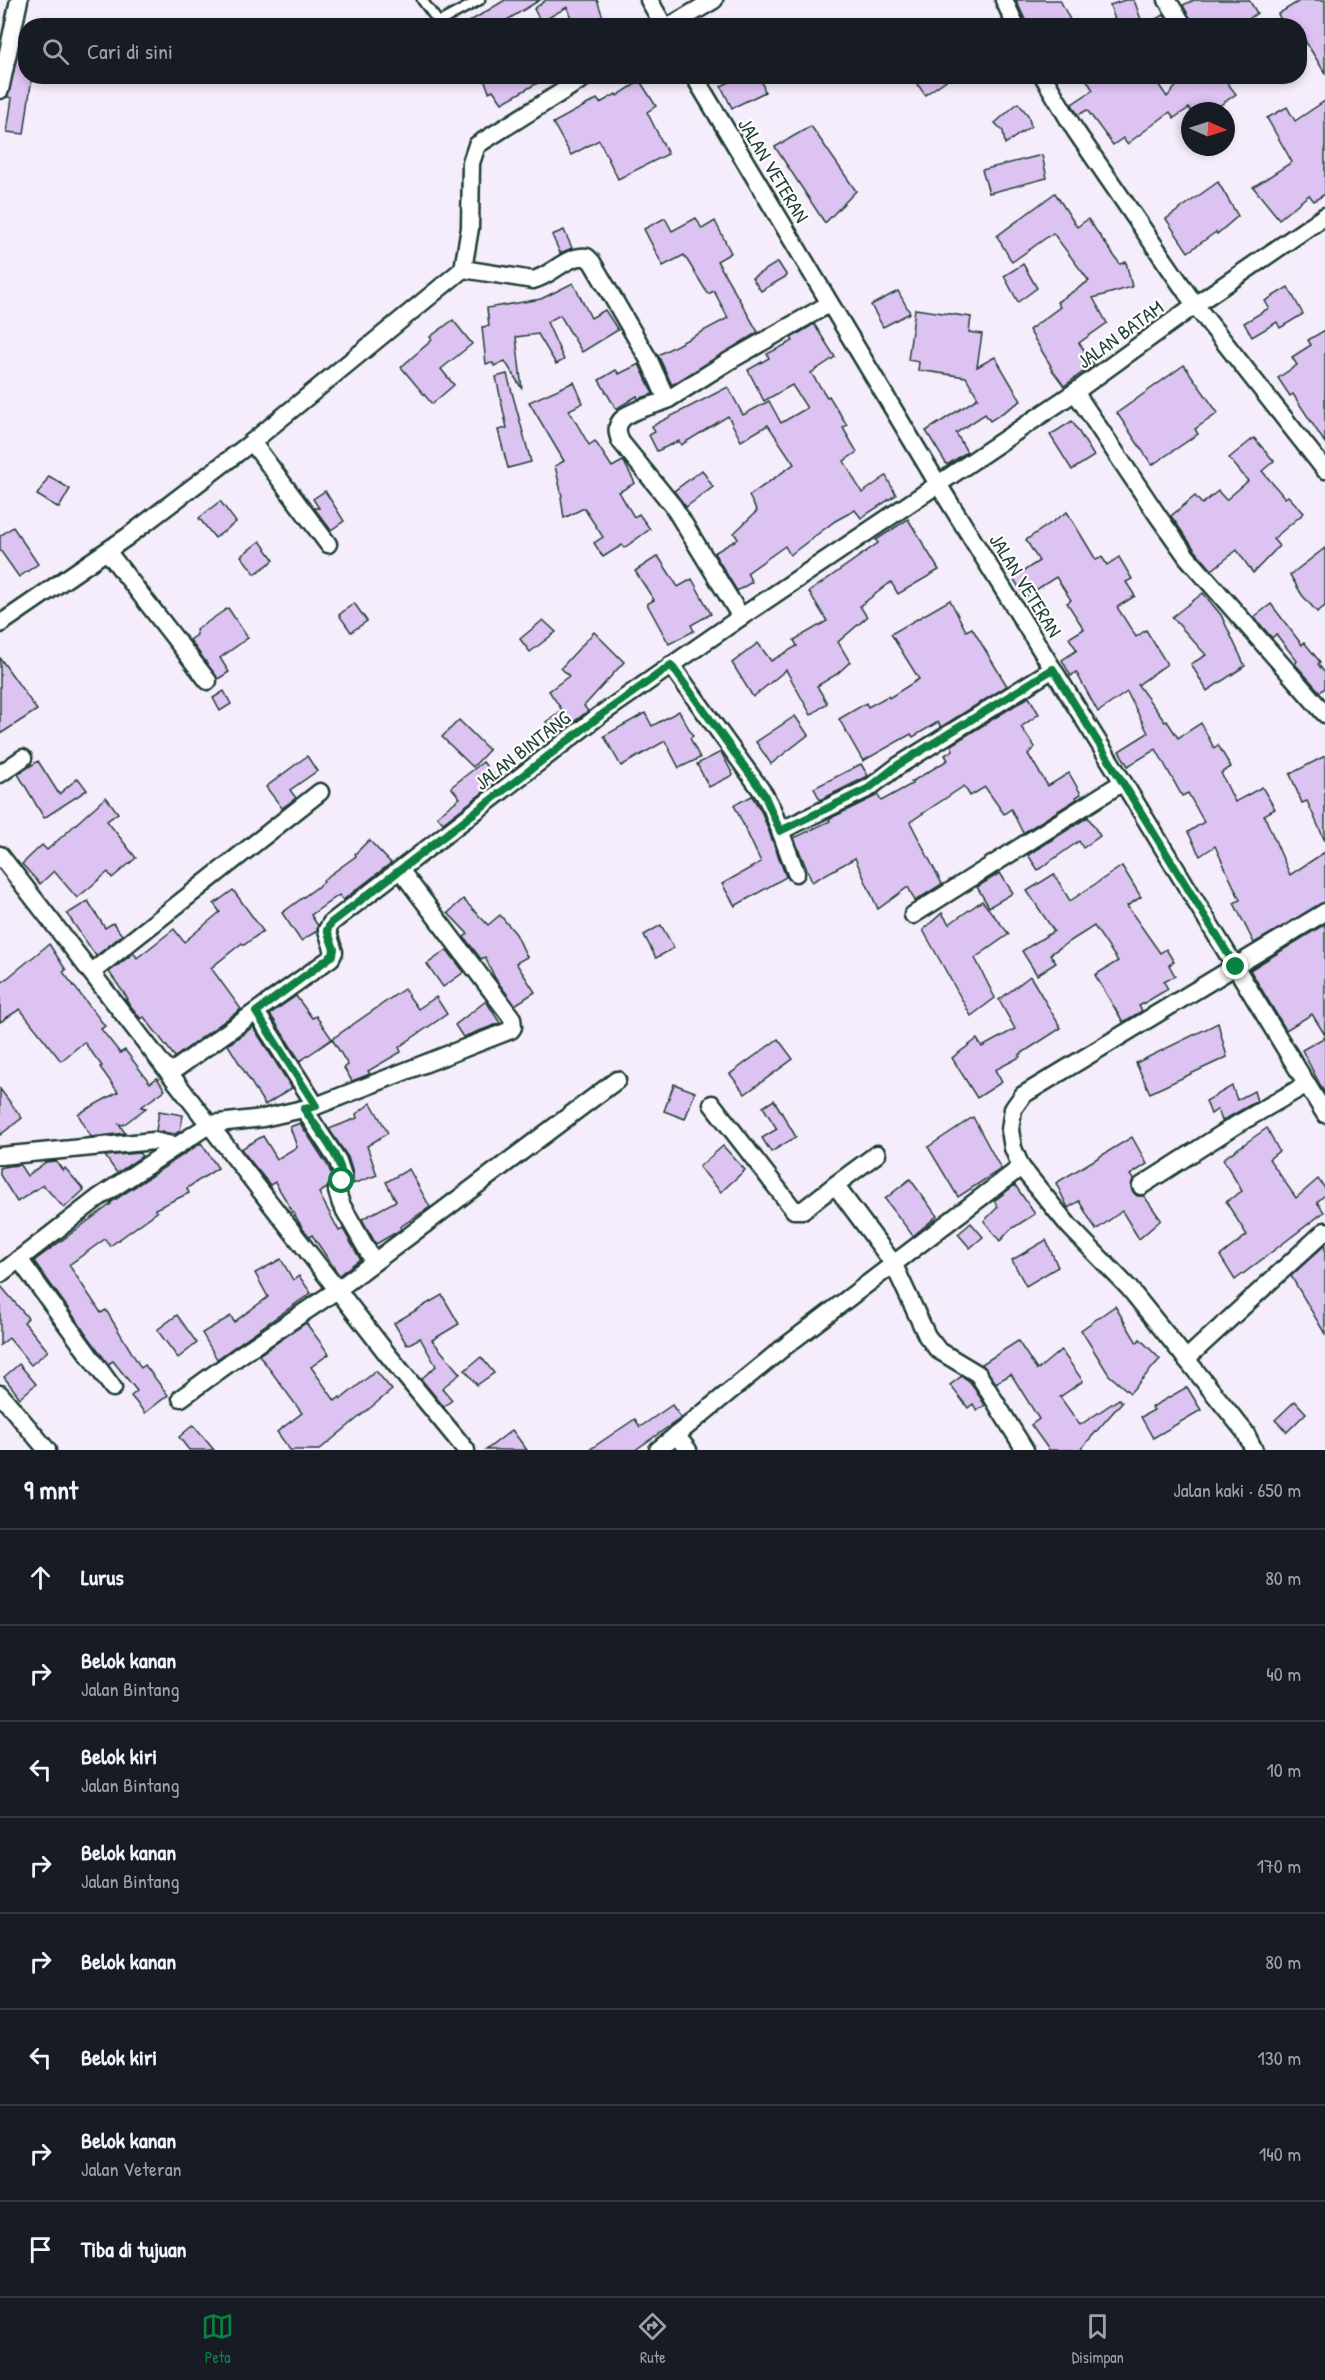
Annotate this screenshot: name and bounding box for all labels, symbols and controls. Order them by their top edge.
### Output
search box [18,18,1307,84]
icon: search [39,35,72,68]
text: Cari di sini [87,36,173,66]
north arrow [1181,102,1235,156]
street label: JALAN VETERAN [732,113,816,227]
street label: JALAN BATAM [1071,294,1169,374]
street label: JALAN VETERAN [983,528,1069,642]
street label: JALAN BINTANG [469,704,576,796]
route end [1222,953,1248,979]
route start [328,1167,354,1193]
text: 9 mnt [24,1472,78,1507]
text: Jalan kaki · 650 m [1173,1476,1301,1503]
icon: ahead [24,1561,57,1594]
text: Lurus [81,1562,124,1592]
text: 80 m [1265,1564,1301,1591]
text: Belok kanan [81,1645,176,1675]
icon: right [24,1657,57,1690]
text: 40 m [1266,1660,1301,1687]
text: Jalan Bintang [81,1675,179,1702]
text: Belok kiri [81,1741,157,1771]
icon: left [24,1753,57,1786]
text: 10 m [1267,1756,1301,1783]
text: Jalan Bintang [81,1771,179,1798]
text: Belok kanan [81,1837,176,1867]
icon: right [24,1849,57,1882]
text: 170 m [1257,1852,1301,1879]
text: Jalan Bintang [81,1867,179,1894]
icon: right [24,1945,57,1978]
text: Belok kanan [81,1946,176,1976]
text: 80 m [1265,1948,1301,1975]
icon: left [24,2041,57,2074]
text: Belok kiri [81,2042,157,2072]
text: 130 m [1258,2044,1301,2071]
text: Belok kanan [81,2125,176,2155]
icon: right [24,2137,57,2170]
text: 140 m [1259,2140,1301,2167]
text: Jalan Veteran [81,2155,182,2182]
icon: arrive [24,2233,57,2266]
text: Tiba di tujuan [81,2234,186,2264]
tab: Peta [201,2310,234,2368]
tab: Rute [636,2310,669,2368]
tab: Disimpan [1072,2310,1124,2368]

